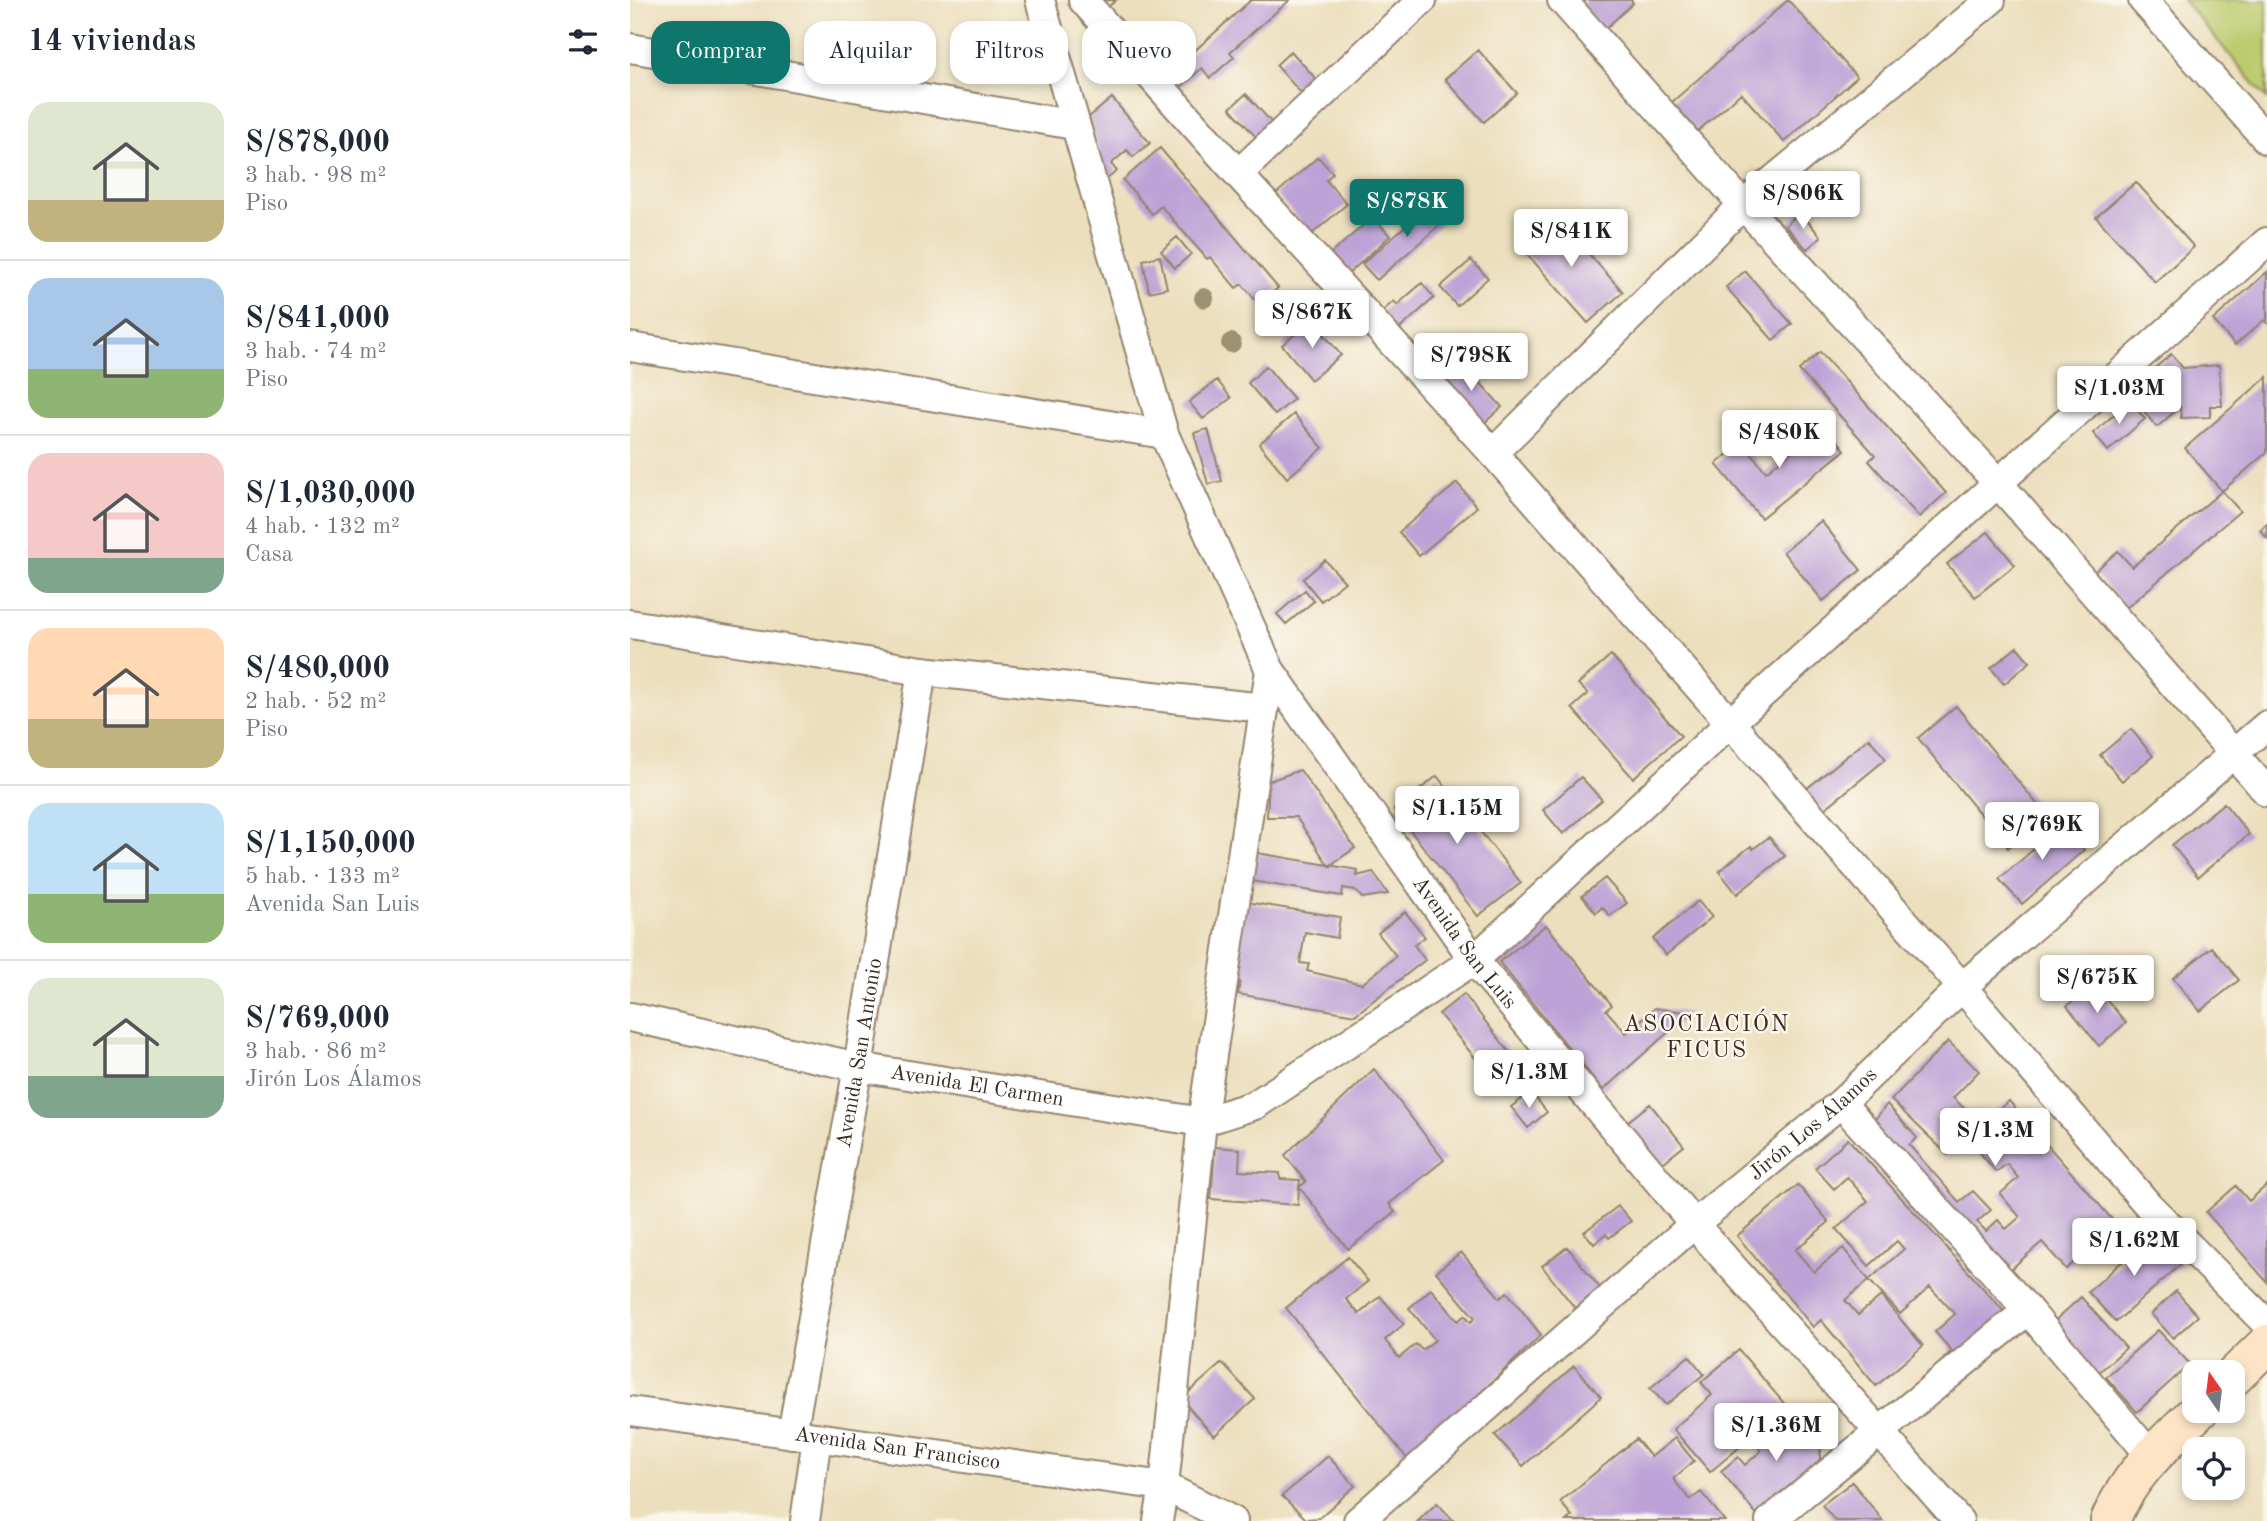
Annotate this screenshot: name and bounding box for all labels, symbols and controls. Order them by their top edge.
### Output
chip: Comprar [651,21,790,84]
chip: Alquilar [804,21,936,84]
chip: Filtros [950,21,1068,84]
chip: Nuevo [1082,21,1196,84]
icon: filters [564,23,602,61]
text: 14 viviendas [28,27,196,57]
text: S/878,000 [245,128,390,158]
icon: home [84,130,168,214]
text: 3 hab. · 98 m² [245,164,386,187]
pin: S/806K [1746,172,1860,231]
pin: S/878K [1350,180,1464,239]
text: S/806K [1762,182,1844,205]
text: S/878K [1366,190,1448,213]
text: Piso [245,192,288,215]
pin: S/841K [1514,210,1628,269]
text: S/841K [1530,220,1612,243]
pin: S/867K [1255,290,1369,350]
text: S/867K [1271,301,1353,324]
text: S/841,000 [245,304,390,334]
icon: home [84,306,168,390]
pin: S/798K [1414,334,1528,393]
text: 3 hab. · 74 m² [245,340,386,363]
text: S/798K [1430,344,1512,367]
pin: S/1.03M [2054,366,2184,426]
text: Piso [245,368,288,391]
text: S/1.03M [2073,377,2165,400]
pin: S/480K [1722,410,1836,470]
text: S/480K [1738,421,1820,444]
text: S/1,030,000 [245,479,416,509]
icon: home [84,481,168,565]
text: 4 hab. · 132 m² [245,515,400,538]
text: Casa [245,543,293,566]
text: S/480,000 [245,654,390,684]
icon: home [84,656,168,740]
text: 2 hab. · 52 m² [245,690,386,713]
text: Piso [245,718,288,741]
pin: S/1.15M [1392,786,1522,846]
text: S/1.15M [1411,797,1503,820]
pin: S/769K [1985,802,2099,862]
text: S/769K [2001,813,2083,836]
text: S/1,150,000 [245,829,416,859]
icon: home [84,831,168,915]
text: 5 hab. · 133 m² [245,865,400,888]
street label: Avenida San Luis [1408,873,1521,1013]
text: Avenida San Luis [245,893,420,916]
pin: S/675K [2040,956,2154,1015]
street label: Avenida San Antonio [833,957,886,1149]
text: S/675K [2056,966,2138,989]
text: S/769,000 [245,1004,390,1034]
icon: home [84,1006,168,1090]
district label: ASOCIACIÓN FICUS [1623,1008,1791,1062]
text: 3 hab. · 86 m² [245,1040,386,1063]
pin: S/1.3M [1472,1050,1586,1110]
text: S/1.3M [1490,1061,1568,1084]
street label: Avenida El Carmen [889,1062,1065,1110]
street label: Jirón Los Álamos [1745,1064,1881,1184]
text: Jirón Los Álamos [245,1068,421,1091]
pin: S/1.3M [1938,1108,2052,1168]
text: S/1.3M [1956,1119,2034,1142]
pin: S/1.62M [2069,1218,2199,1278]
text: S/1.62M [2088,1229,2180,1252]
north arrow [2182,1360,2245,1423]
map controls [2182,1360,2245,1500]
pin: S/1.36M [1711,1404,1841,1463]
text: S/1.36M [1730,1414,1822,1437]
street label: Avenida San Francisco [793,1424,1002,1473]
button: locate [2182,1437,2245,1500]

